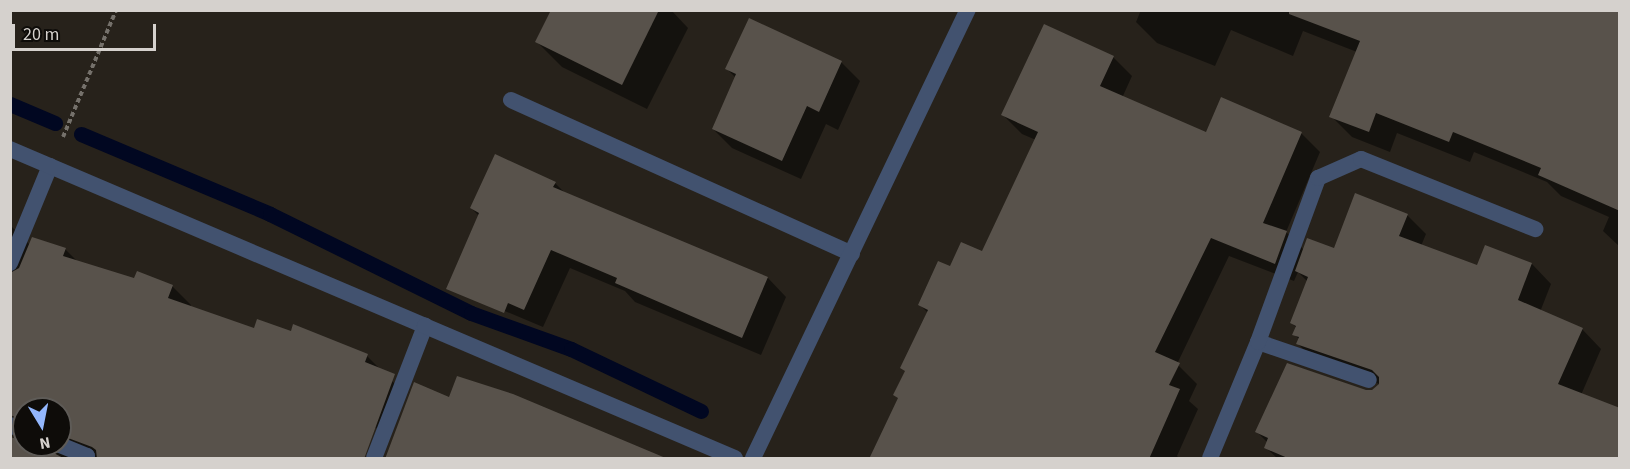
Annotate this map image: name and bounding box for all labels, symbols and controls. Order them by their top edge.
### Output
scale bar [15,12,159,50]
text: 20 m [23,22,59,47]
north arrow [12,397,72,457]
text: N [38,431,52,455]

